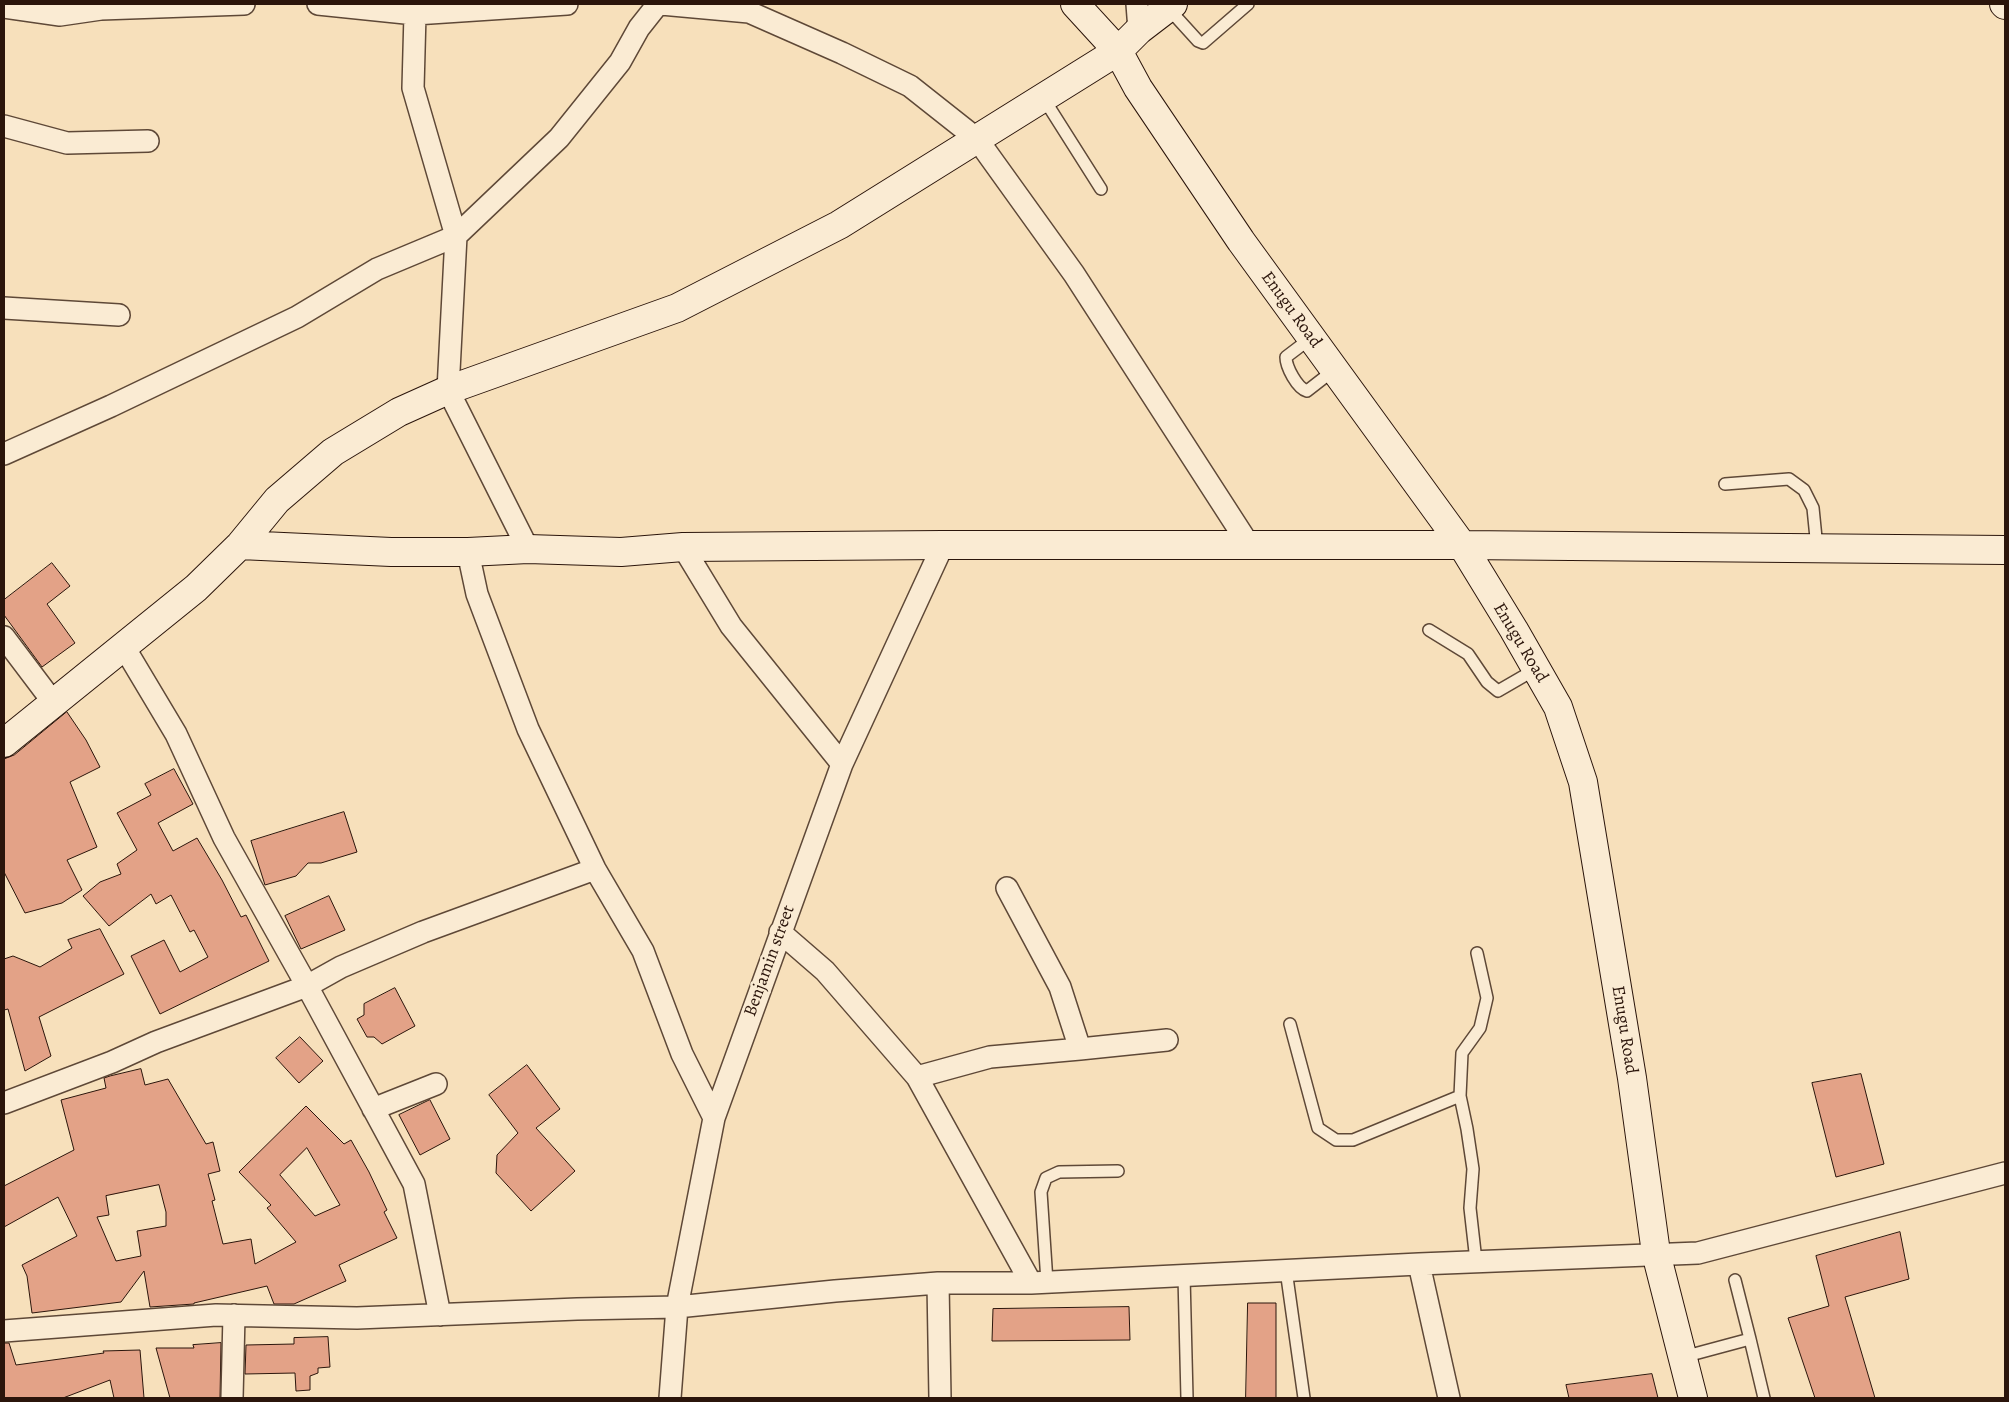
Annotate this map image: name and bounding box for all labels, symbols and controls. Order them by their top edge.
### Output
street label: Enugu Road [1256,267,1326,353]
street label: Enugu Road [1488,599,1552,687]
street label: Benjamin street [740,902,800,1020]
street label: Enugu Road [1606,984,1642,1076]

